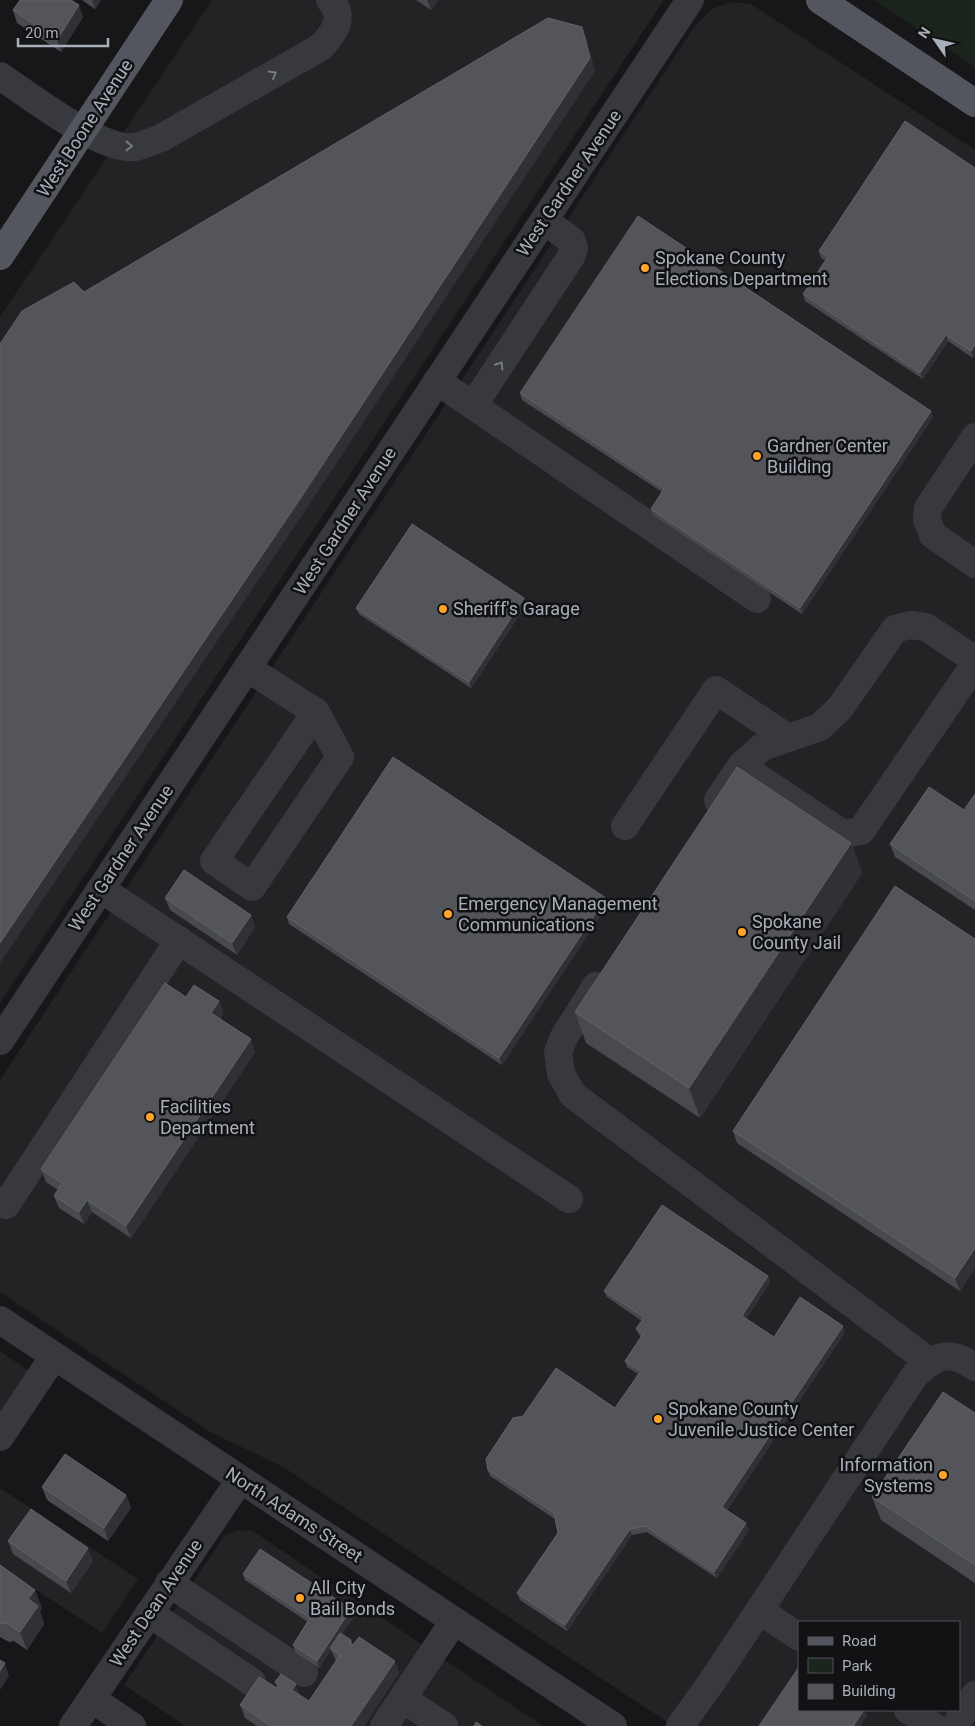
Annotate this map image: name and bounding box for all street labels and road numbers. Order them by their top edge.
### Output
street label: West Boone Avenue [32,55,137,200]
street label: West Gardner Avenue [512,106,625,260]
street label: West Gardner Avenue [289,443,400,599]
street label: West Gardner Avenue [64,781,177,935]
street label: North Adams Street [222,1463,367,1567]
street label: West Dean Avenue [105,1535,206,1670]

